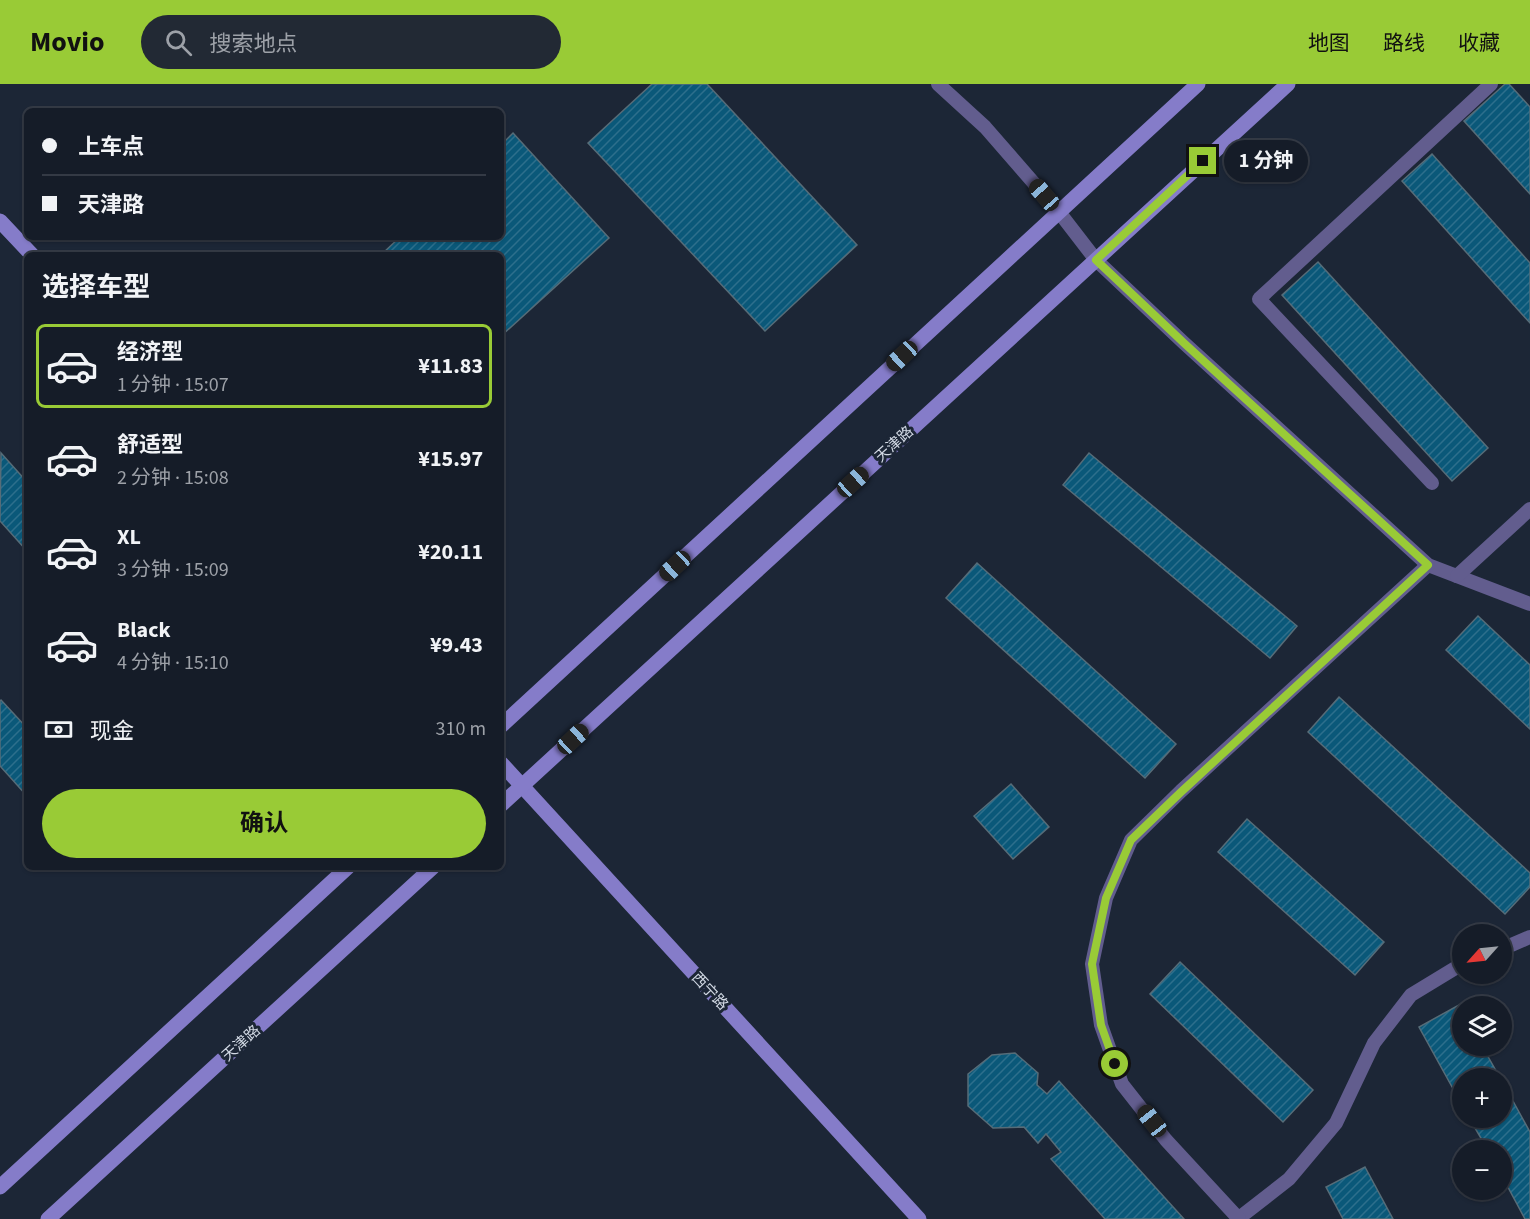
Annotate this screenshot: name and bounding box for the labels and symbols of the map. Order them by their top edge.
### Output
callout: 1 分钟 [1224,140,1308,182]
route end [1189,147,1216,174]
car [1025,176,1063,214]
car [883,337,921,375]
street label: 天津路 [871,422,918,467]
car [834,463,872,501]
car [656,547,694,585]
car [554,720,592,758]
north arrow [1452,924,1512,984]
street label: 西宁路 [687,968,733,1015]
street label: 天津路 [218,1021,265,1066]
route start [1101,1050,1128,1077]
car [1134,1101,1170,1141]

